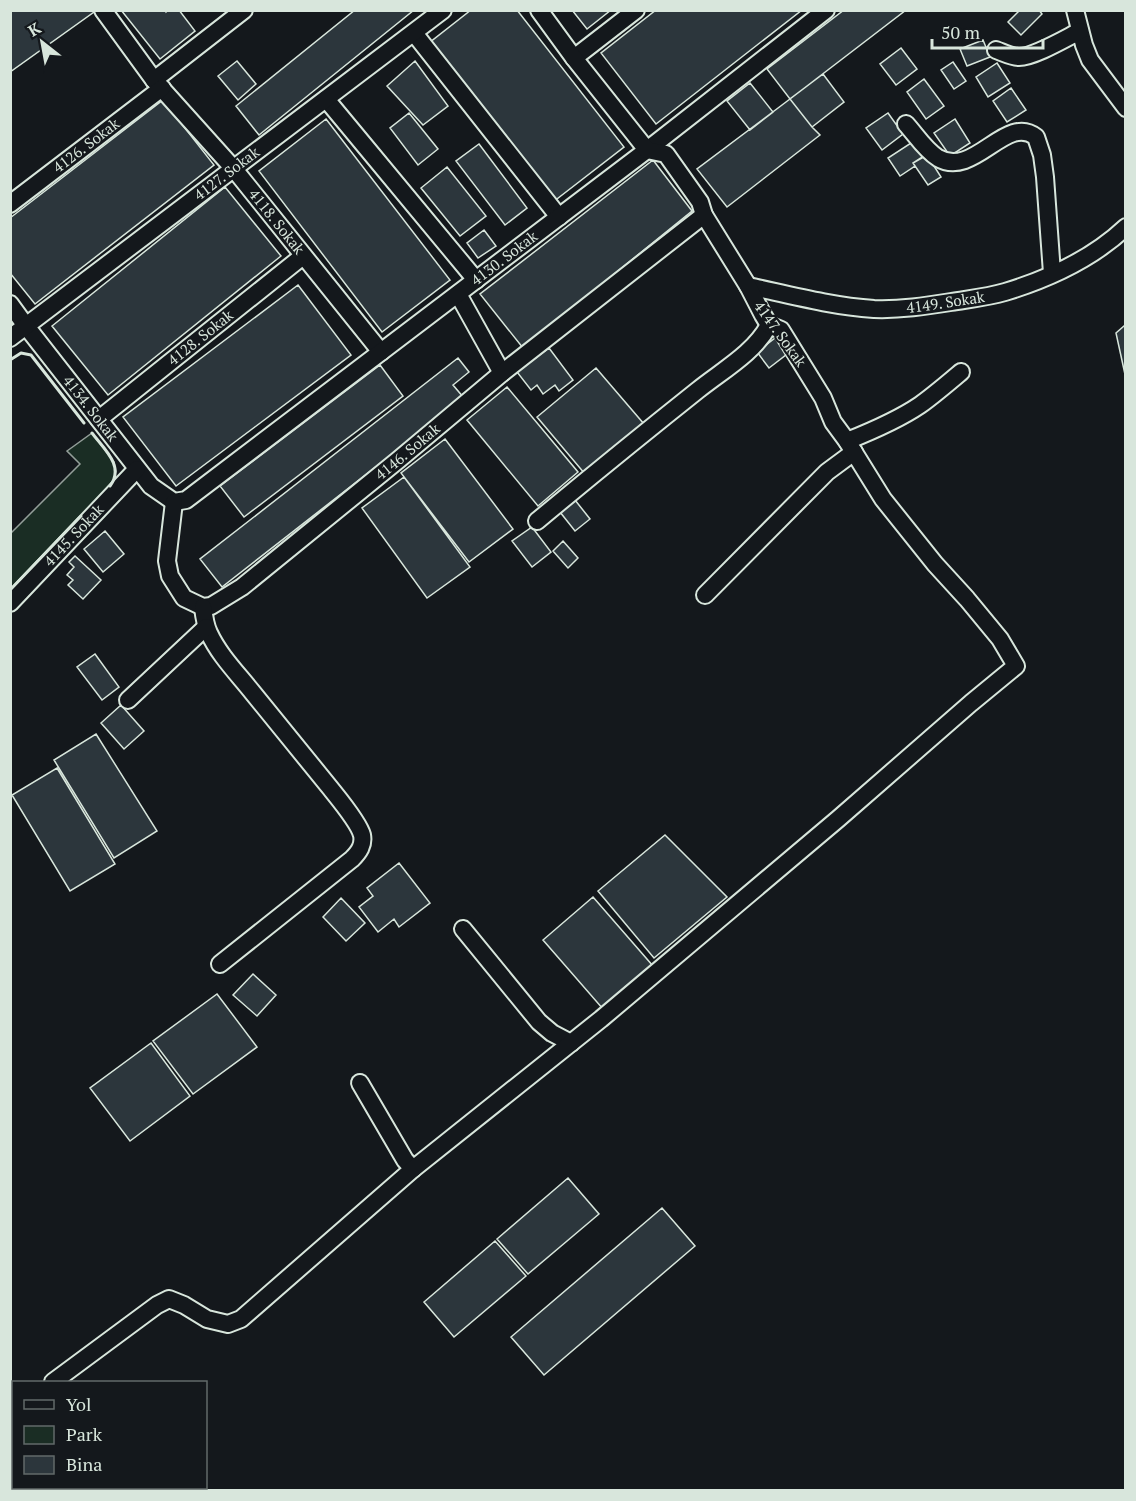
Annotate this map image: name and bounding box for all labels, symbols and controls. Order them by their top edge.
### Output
north arrow [12,12,72,72]
scale bar [932,12,1043,50]
text: K [24,16,45,42]
text: 50 m [941,20,981,44]
street label: 4126. Sokak [48,113,123,177]
street label: 4127. Sokak [189,142,263,204]
street label: 4118. Sokak [245,184,310,258]
street label: 4130. Sokak [466,226,541,289]
street label: 4149. Sokak [905,286,986,317]
street label: 4147. Sokak [750,296,812,371]
street label: 4128. Sokak [163,305,237,369]
street label: 4134. Sokak [59,371,124,445]
street label: 4146. Sokak [370,418,444,484]
street label: 4145. Sokak [39,499,108,570]
legend [12,1381,207,1489]
text: Yol [66,1392,91,1416]
text: Park [66,1422,103,1446]
text: Bina [66,1452,102,1476]

